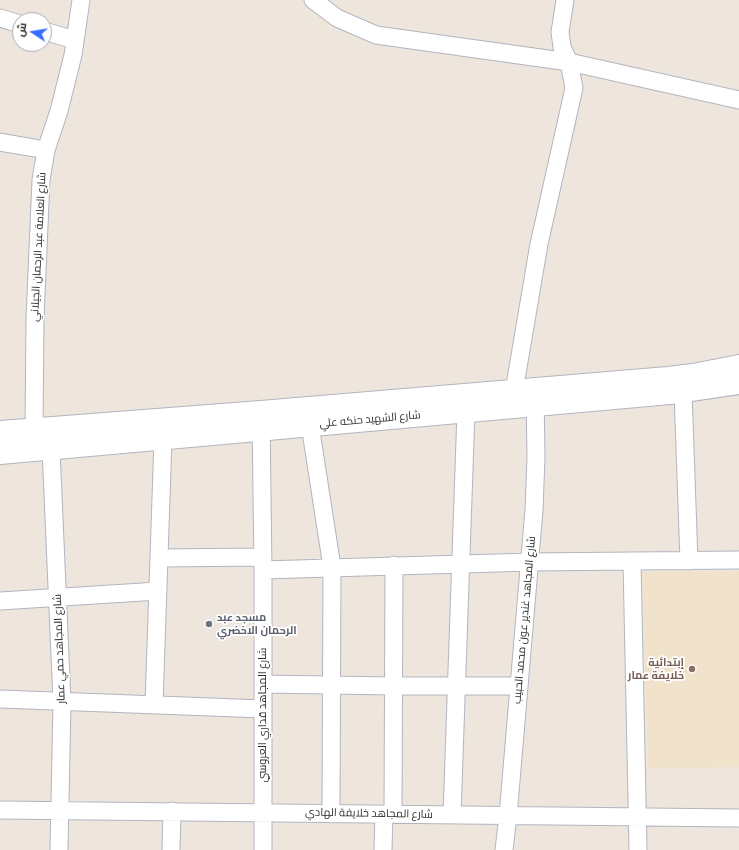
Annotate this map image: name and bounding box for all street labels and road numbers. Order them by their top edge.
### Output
street label: شارع العلامة عبد الرحمان الجيلاني [28,172,50,322]
street label: شارع الشهيد حنكه علي [319,409,421,431]
street label: شارع المجاهد غندير عون محمد الحبيب [511,536,539,704]
street label: شارع المجاهد حمي عمار [51,594,69,704]
street label: شارع المجاهد قداري العروسي [256,648,270,782]
street label: شارع المجاهد خلايفة الهادي [305,806,433,822]

